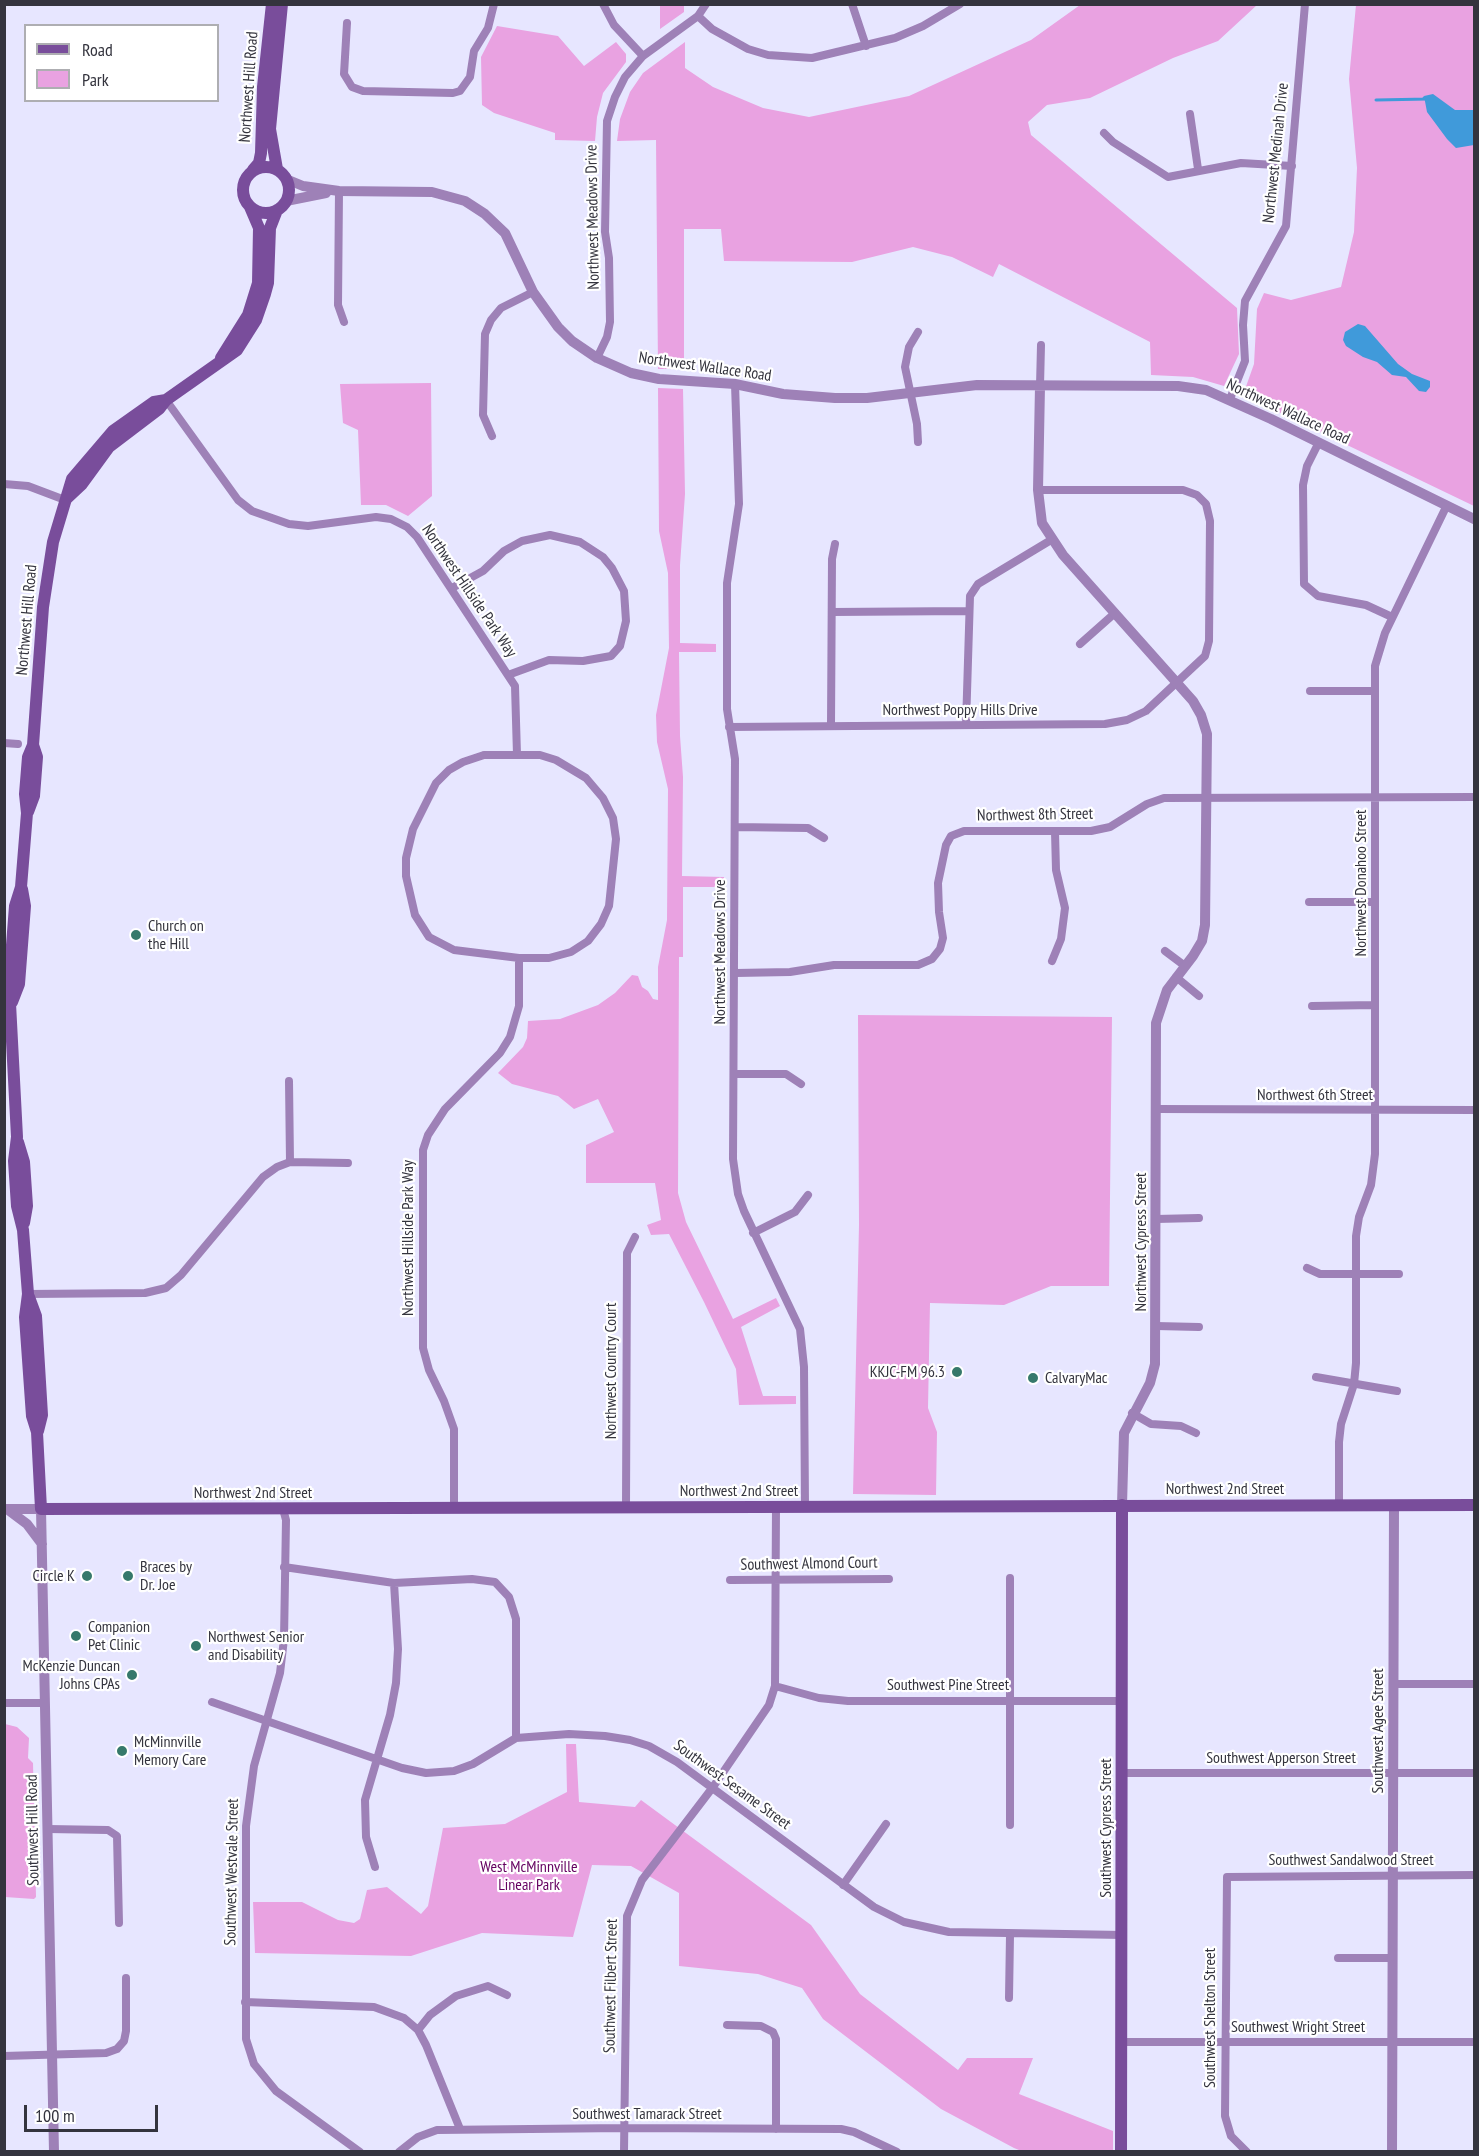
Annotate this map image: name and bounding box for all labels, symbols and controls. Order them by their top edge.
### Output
legend [24,24,219,102]
street label: Northwest Hill Road [236,31,262,143]
text: Road [82,38,113,61]
text: Park [82,68,109,91]
street label: Northwest Medinah Drive [1259,82,1293,224]
street label: Northwest Meadows Drive [582,144,604,290]
street label: Northwest Wallace Road [637,348,773,386]
street label: Northwest Wallace Road [1223,375,1353,449]
street label: Northwest Hillside Park Way [417,521,521,661]
street label: Northwest Hill Road [13,564,41,676]
street label: Northwest Poppy Hills Drive [882,700,1038,720]
street label: Northwest 8th Street [977,804,1093,826]
street label: Northwest Donahoo Street [1351,810,1371,956]
street label: Northwest Meadows Drive [710,879,730,1025]
place label: Church on the Hill [148,916,204,954]
marker: Church on the Hill [129,928,143,942]
street label: Northwest 6th Street [1257,1085,1373,1105]
street label: Northwest Hillside Park Way [398,1160,418,1316]
street label: Northwest Cypress Street [1131,1173,1151,1311]
street label: Northwest Country Court [601,1303,621,1439]
place label: KKJC-FM 96.3 [870,1362,945,1382]
marker: KKJC-FM 96.3 [950,1365,964,1379]
place label: CalvaryMac [1045,1368,1108,1388]
marker: CalvaryMac [1026,1371,1040,1385]
street label: Northwest 2nd Street [1166,1479,1284,1499]
street label: Northwest 2nd Street [680,1481,798,1501]
street label: Northwest 2nd Street [194,1483,312,1503]
street label: Southwest Almond Court [740,1553,878,1575]
place label: Braces by Dr. Joe [140,1557,192,1595]
place label: Circle K [33,1566,75,1586]
marker: Circle K [80,1569,94,1583]
marker: Braces by Dr. Joe [121,1569,135,1583]
place label: Companion Pet Clinic [88,1617,150,1655]
place label: Northwest Senior and Disability [208,1627,304,1665]
marker: Companion Pet Clinic [69,1629,83,1643]
marker: Northwest Senior and Disability [189,1639,203,1653]
place label: McKenzie Duncan Johns CPAs [22,1656,120,1694]
marker: McKenzie Duncan Johns CPAs [125,1668,139,1682]
street label: Southwest Agee Street [1368,1668,1388,1794]
street label: Southwest Pine Street [887,1675,1009,1695]
place label: McMinnville Memory Care [134,1732,206,1770]
street label: Southwest Sesame Street [670,1736,794,1834]
marker: McMinnville Memory Care [115,1744,129,1758]
street label: Southwest Apperson Street [1206,1748,1356,1768]
street label: Southwest Cypress Street [1096,1758,1116,1898]
street label: Southwest Hill Road [22,1774,44,1886]
street label: Southwest Westvale Street [221,1798,243,1946]
street label: Southwest Sandalwood Street [1268,1850,1434,1870]
park label: West McMinnville Linear Park [480,1857,578,1895]
street label: Southwest Filbert Street [600,1919,622,2053]
street label: Southwest Shelton Street [1200,1948,1220,2088]
street label: Southwest Wright Street [1231,2017,1365,2037]
scale bar [27,2093,160,2131]
text: 100 m [35,2104,75,2127]
street label: Southwest Tamarack Street [572,2104,722,2124]

